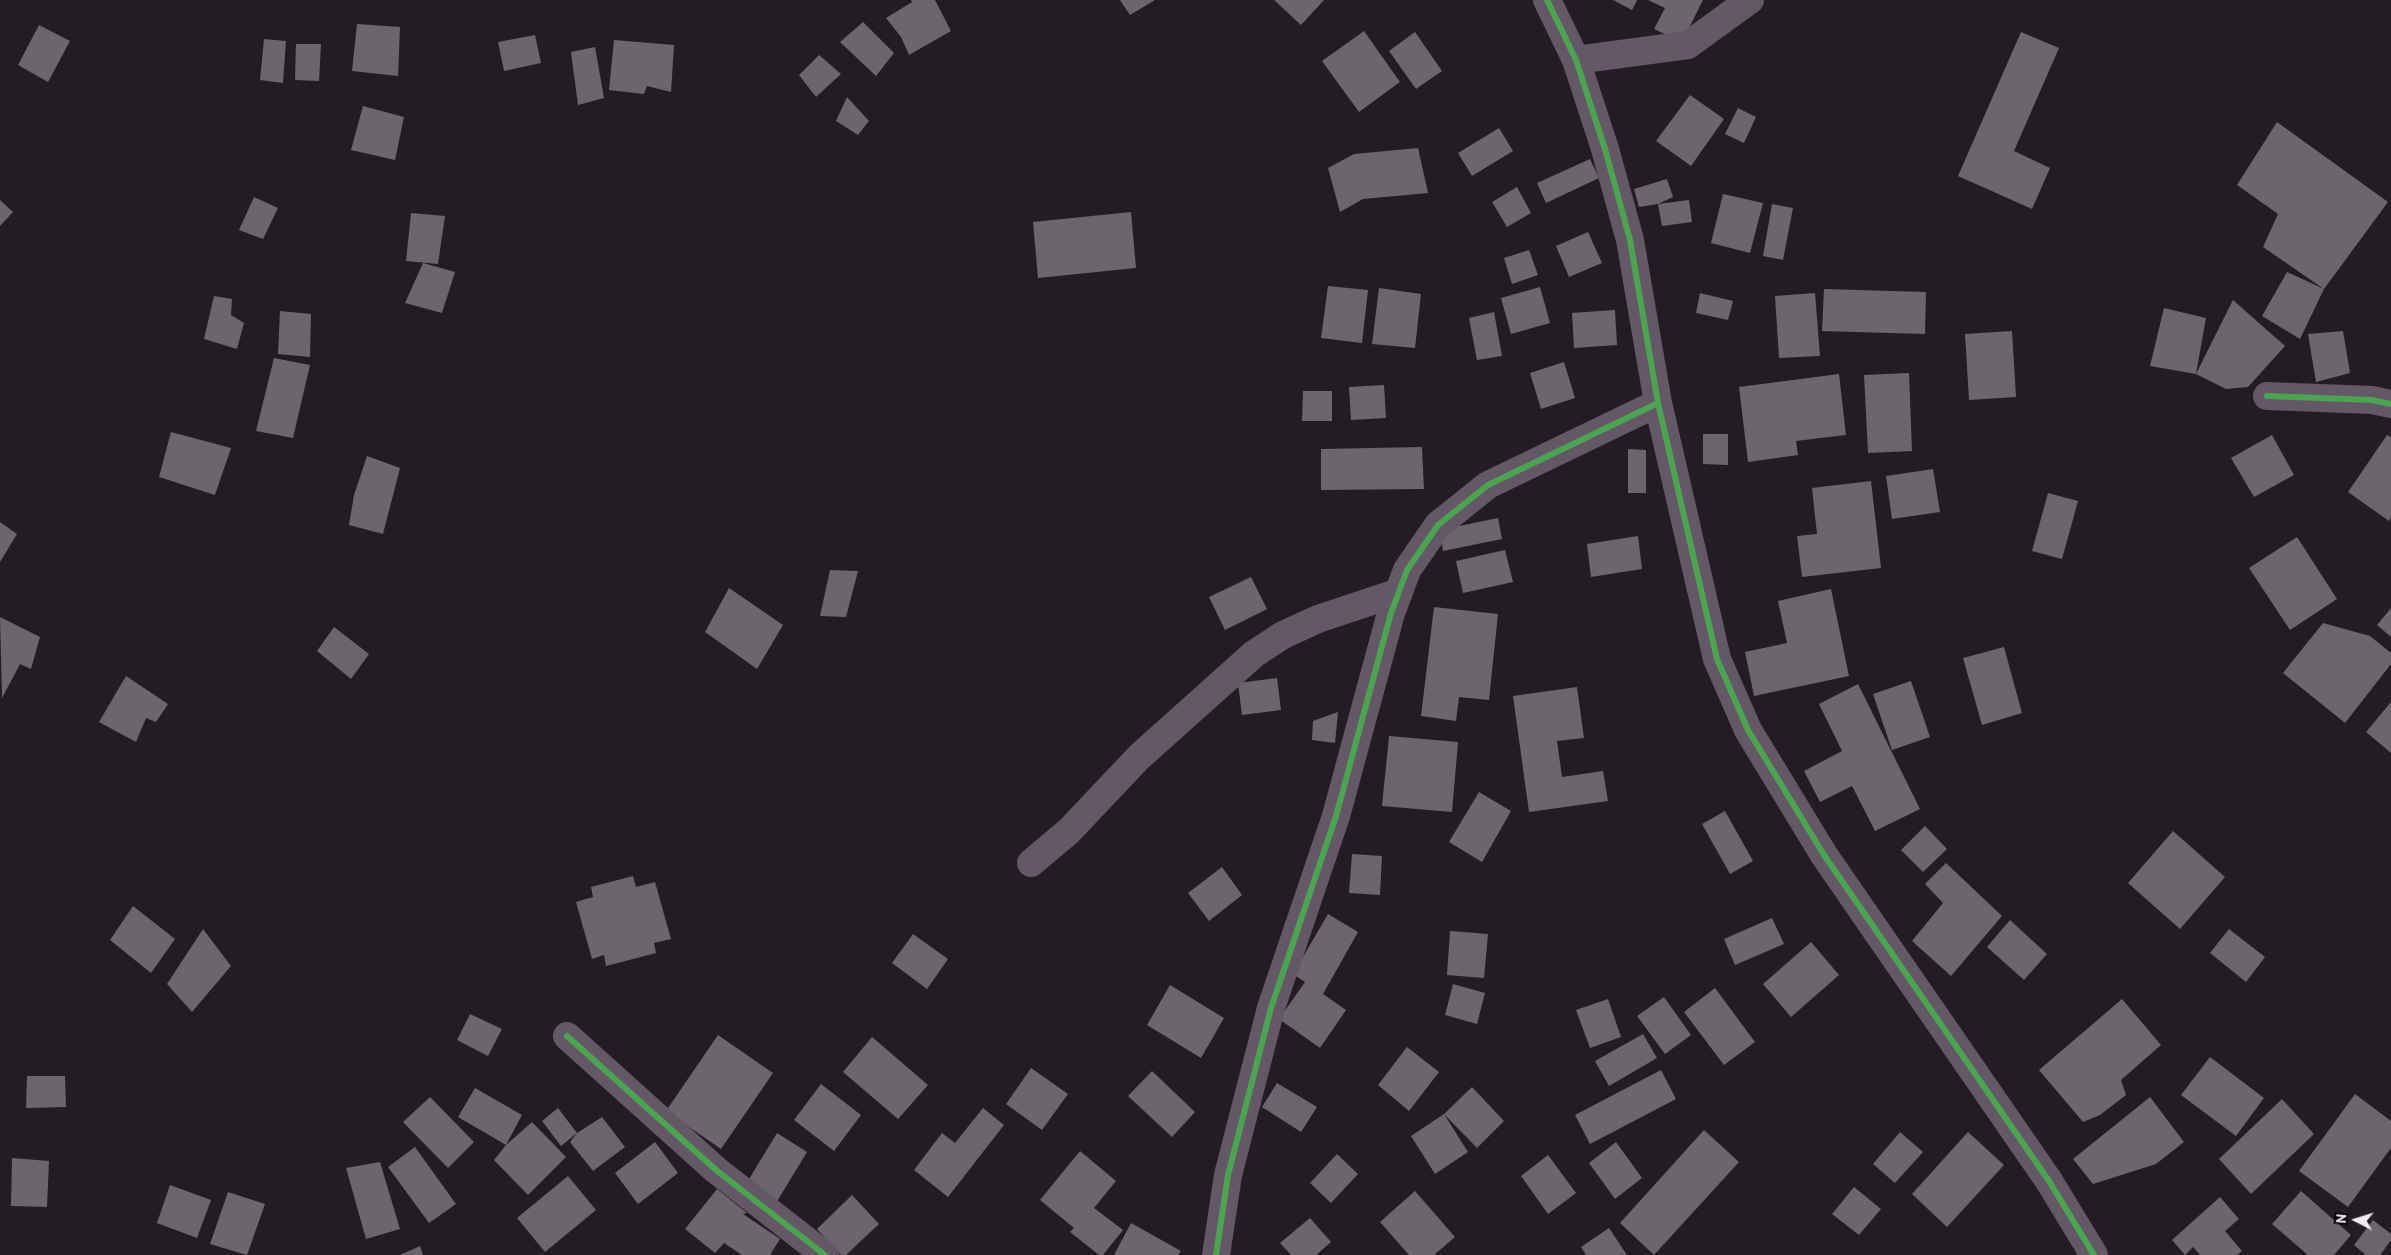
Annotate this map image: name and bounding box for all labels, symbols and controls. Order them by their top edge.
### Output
north arrow [2331,1195,2381,1245]
text: N [2332,1213,2350,1224]

